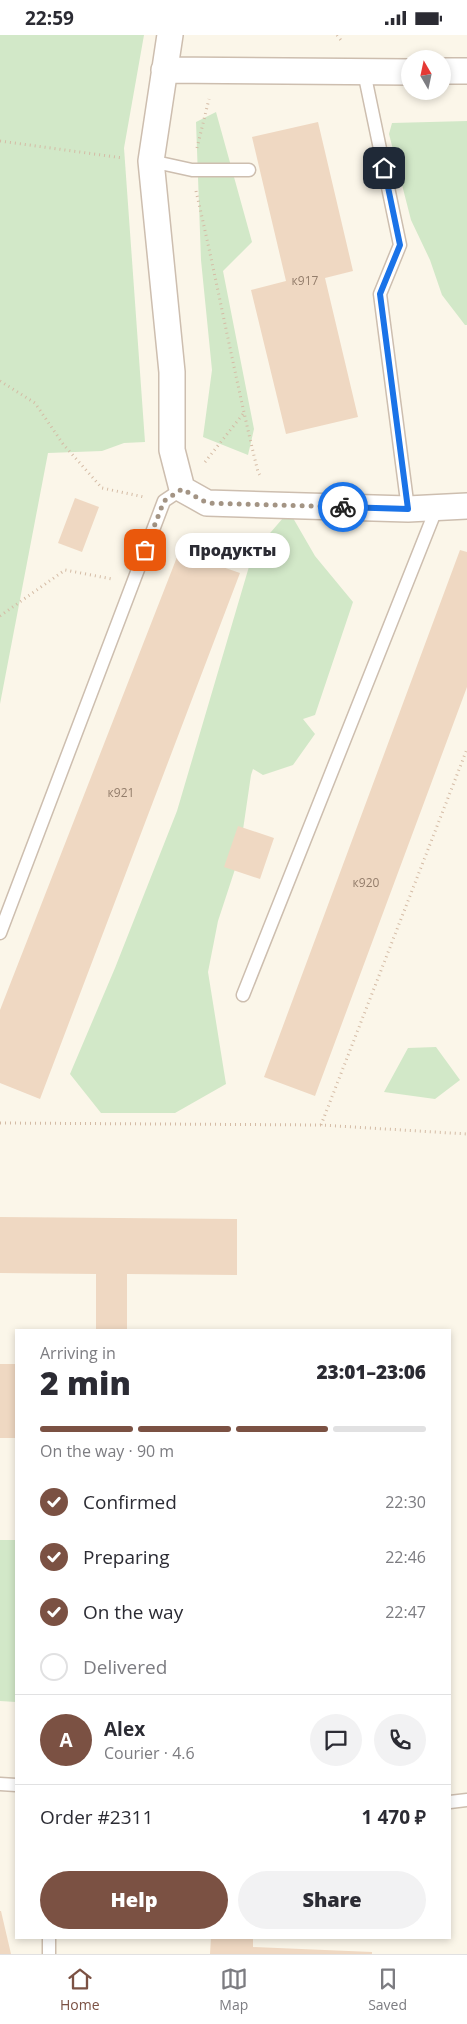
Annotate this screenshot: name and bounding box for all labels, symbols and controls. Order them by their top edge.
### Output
text: 22:59 [25,5,74,31]
north arrow [401,50,451,100]
map controls [401,50,451,100]
pin [363,147,405,189]
icon: home [370,154,398,182]
house number: к917 [292,272,319,289]
courier [318,482,368,532]
icon: bike [329,493,357,521]
pin [124,529,166,571]
callout: Продукты [175,533,290,567]
icon: bag [131,536,159,564]
text: Продукты [189,539,276,561]
house number: к921 [108,784,134,801]
house number: к920 [353,874,380,891]
text: Arriving in [40,1342,116,1364]
text: 23:01–23:06 [316,1359,426,1385]
text: 2 min [40,1361,131,1404]
text: On the way · 90 m [40,1440,174,1462]
icon: check [40,1488,68,1516]
text: Confirmed [83,1489,177,1515]
text: 22:30 [385,1491,426,1513]
icon: check [40,1543,68,1571]
text: Preparing [83,1544,170,1570]
text: 22:46 [385,1546,426,1568]
icon: check [40,1598,68,1626]
text: On the way [83,1599,183,1625]
text: 22:47 [385,1601,426,1623]
text: Delivered [83,1654,167,1680]
button: chat [310,1714,362,1766]
button: phone [374,1714,426,1766]
text: Alex [104,1716,145,1742]
text: A [59,1727,73,1753]
text: Courier · 4.6 [104,1742,195,1764]
text: Order #2311 [40,1804,153,1830]
text: 1 470 ₽ [362,1804,426,1830]
button: Help [40,1871,228,1929]
button: Share [238,1871,426,1929]
tab: Home [60,1965,100,2014]
tab: Map [219,1965,248,2014]
tab: Saved [368,1965,407,2014]

